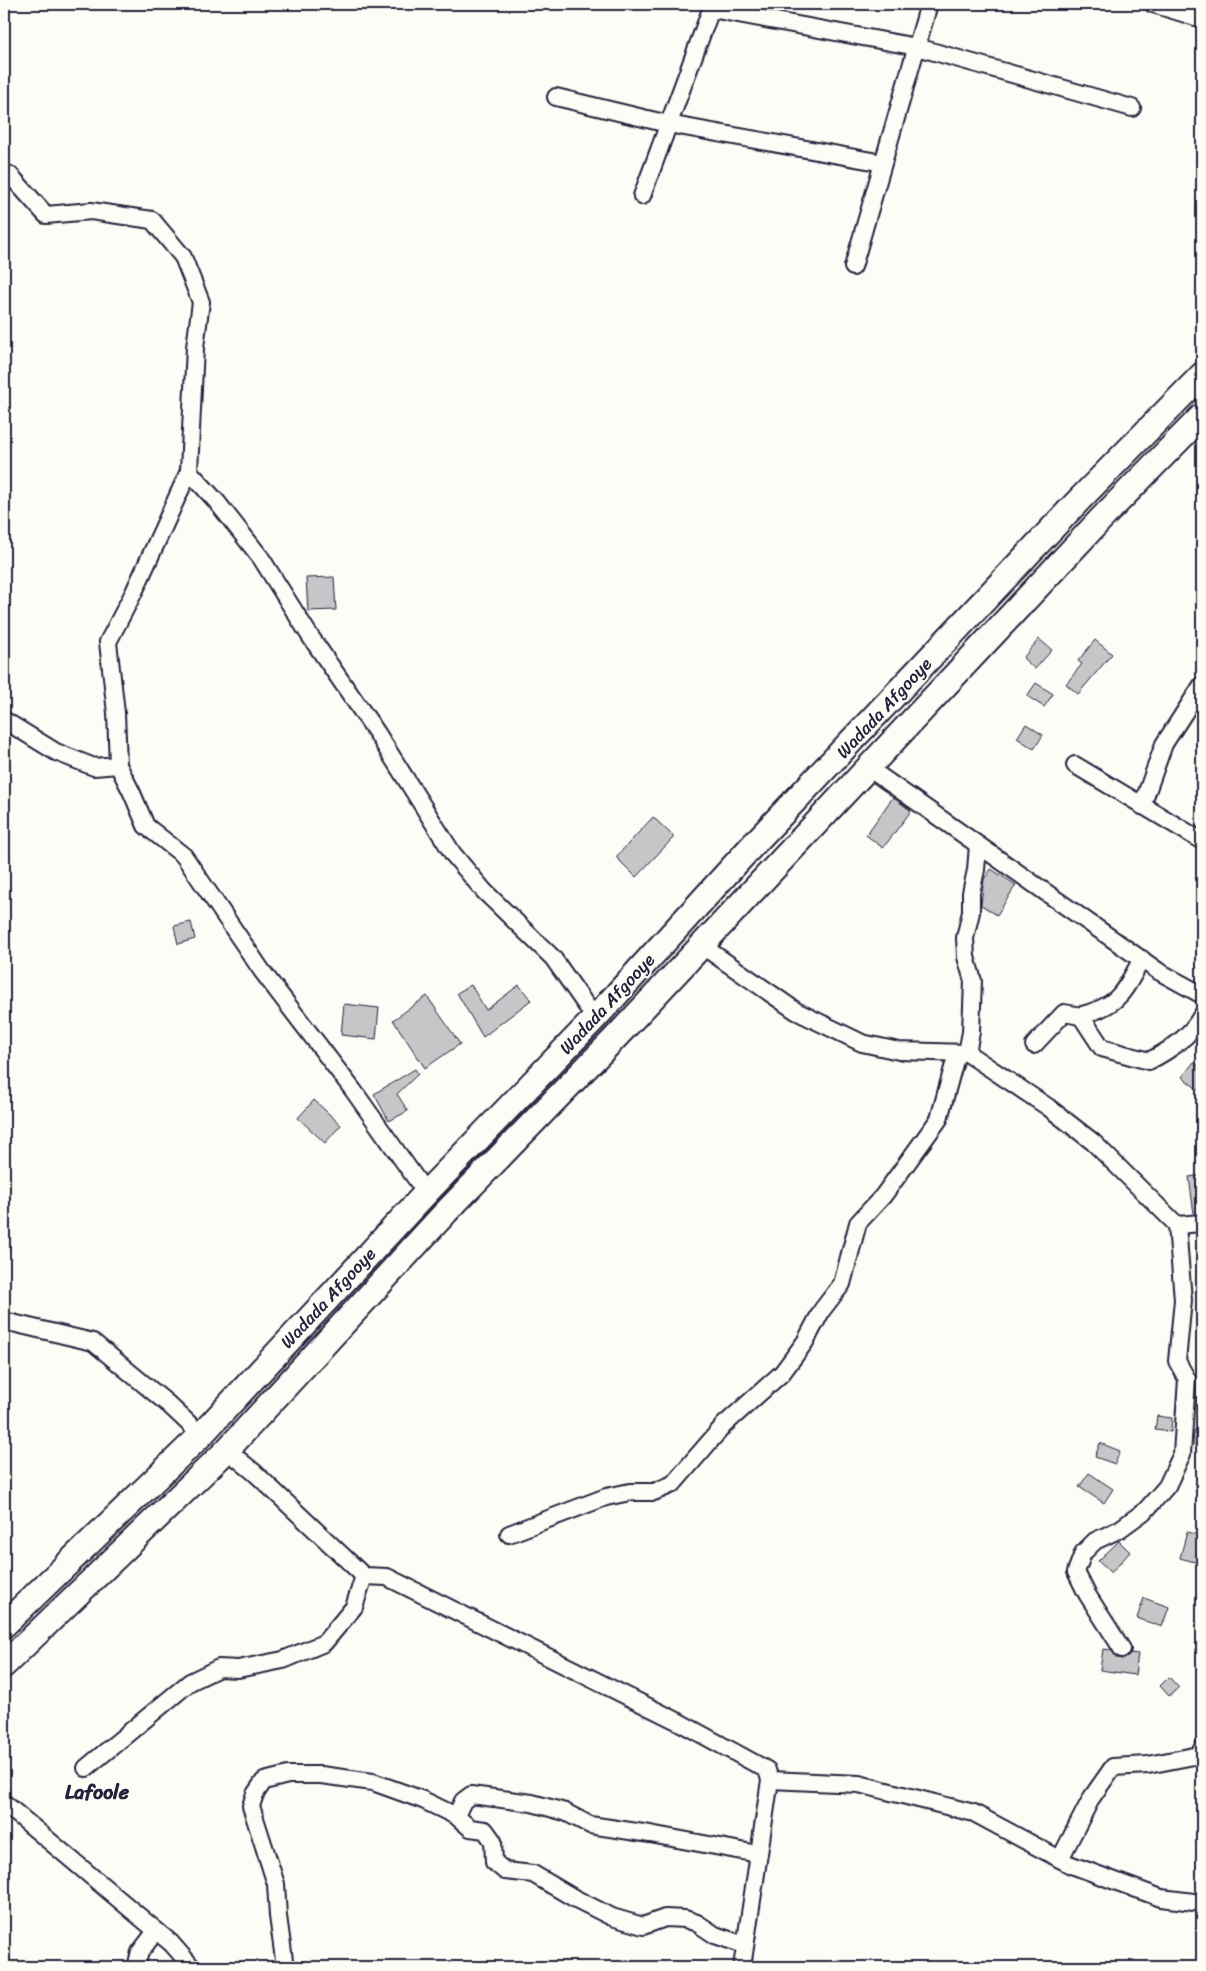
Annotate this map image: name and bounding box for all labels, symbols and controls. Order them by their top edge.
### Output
street label: Wadada Afgooye [828,649,940,766]
street label: Wadada Afgooye [551,945,663,1062]
street label: Wadada Afgooye [272,1239,384,1356]
district label: Lafoole [65,1775,130,1810]

